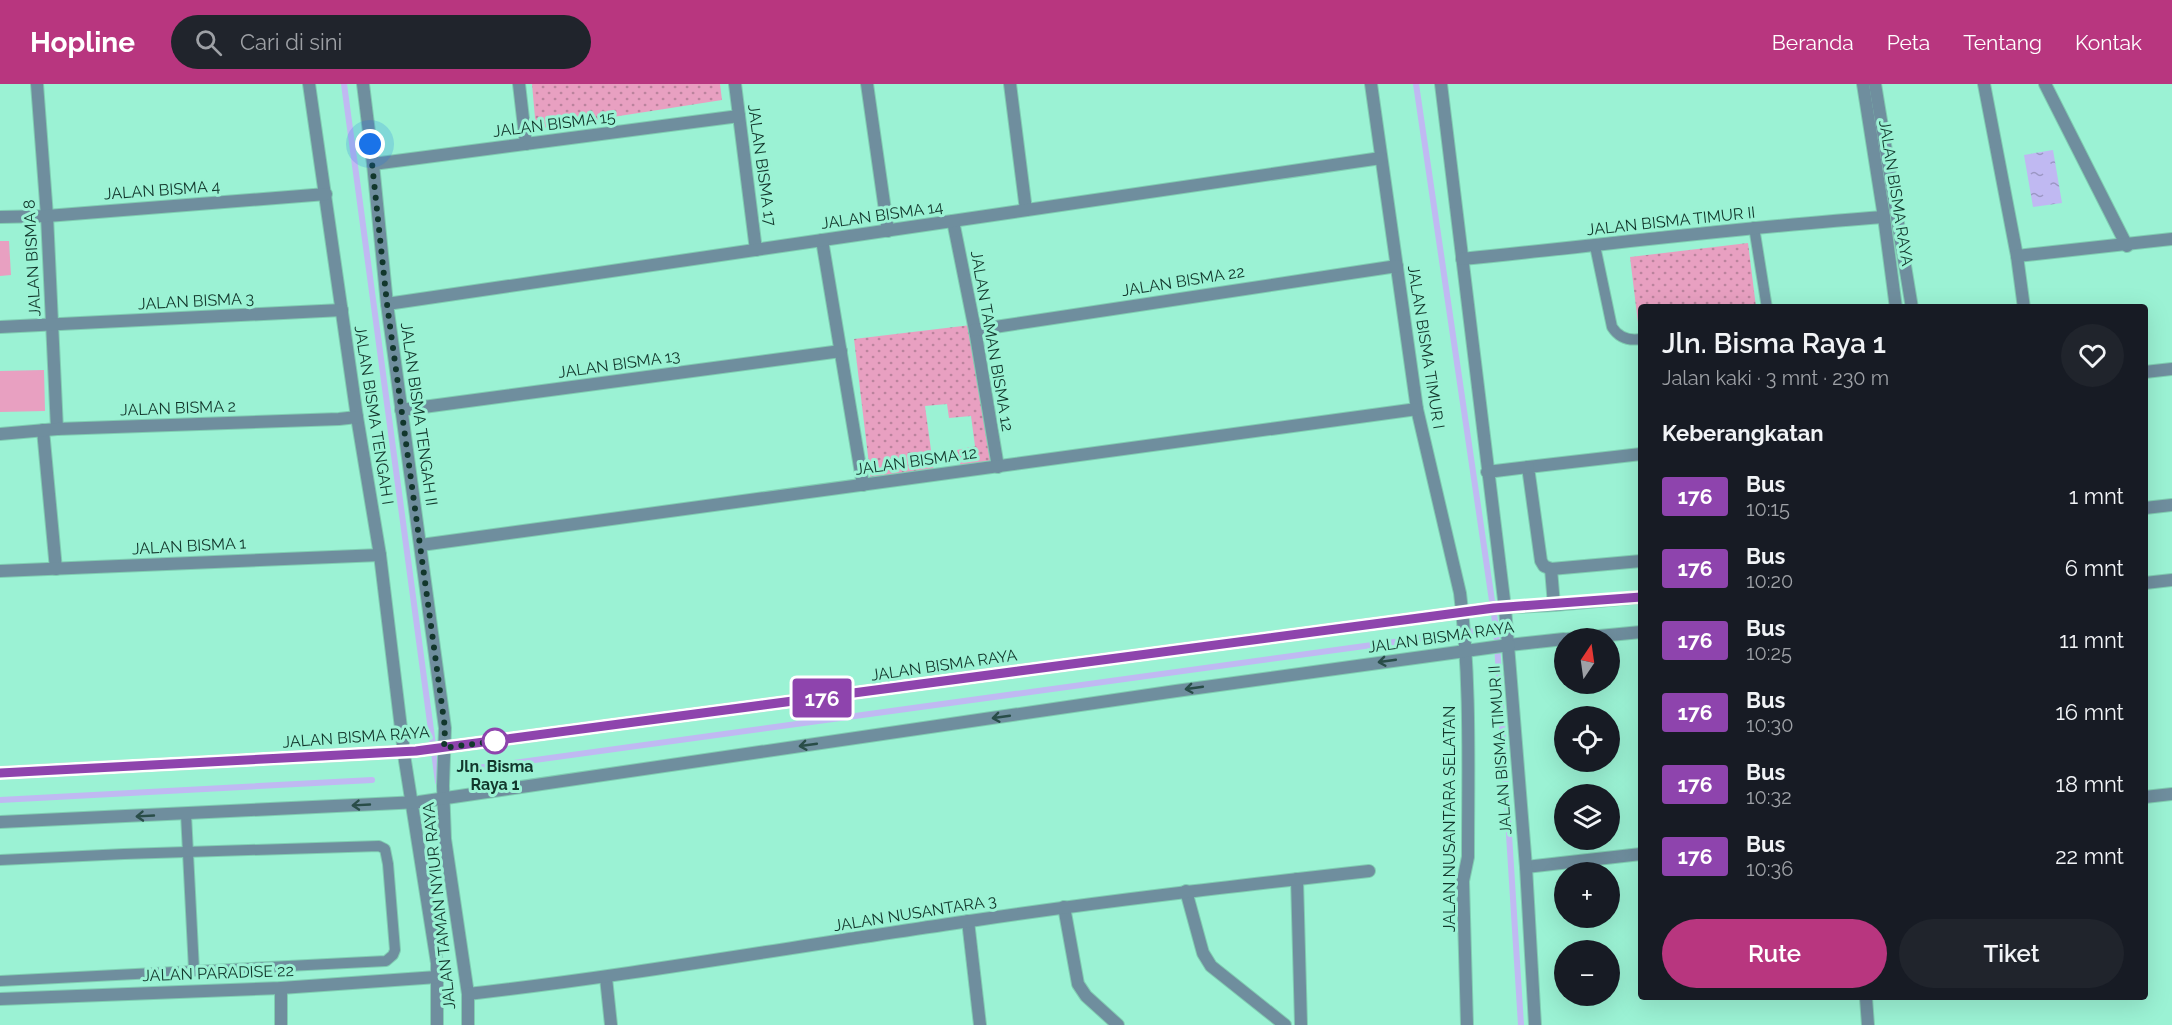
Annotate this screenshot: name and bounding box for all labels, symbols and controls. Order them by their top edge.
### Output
search box [171,15,591,69]
text: Hopline [30,26,135,59]
icon: search [192,26,225,59]
text: Cari di sini [240,29,342,55]
text: Beranda [1772,30,1854,55]
text: Peta [1887,30,1930,55]
text: Tentang [1963,30,2042,55]
text: Kontak [2075,30,2142,55]
street label: JALAN BISMA 17 [744,103,780,228]
street label: JALAN BISMA 15 [492,107,617,141]
street label: JALAN BISMA RAYA [1875,119,1917,268]
your location [355,129,385,159]
street label: JALAN BISMA 4 [103,176,221,204]
street label: JALAN BISMA 14 [820,197,945,233]
street label: JALAN BISMA 8 [19,199,45,317]
street label: JALAN BISMA TIMUR II [1586,203,1756,239]
street label: JALAN TAMAN BISMA 12 [967,249,1017,433]
street label: JALAN BISMA 22 [1120,262,1246,300]
street label: JALAN BISMA TIMUR I [1404,264,1448,430]
street label: JALAN BISMA 3 [138,288,254,314]
street label: JALAN BISMA TENGAH II [397,321,441,507]
street label: JALAN BISMA TENGAH I [350,324,398,506]
button: heart [2061,324,2124,387]
text: Jln. Bisma Raya 1 [1662,327,1886,360]
street label: JALAN BISMA 13 [557,346,681,382]
text: Jalan kaki · 3 mnt · 230 m [1662,366,1889,390]
street label: JALAN BISMA 2 [120,396,236,420]
text: Keberangkatan [1662,420,1824,446]
street label: JALAN BISMA 12 [854,443,978,479]
text: Bus [1746,471,1785,497]
text: 1 mnt [2069,483,2124,509]
text: 176 [1678,484,1712,509]
text: 10:15 [1746,497,1790,521]
street label: JALAN BISMA 1 [131,534,247,558]
text: Bus [1746,543,1785,569]
text: 6 mnt [2065,555,2124,581]
text: 176 [1678,556,1712,581]
text: 10:20 [1746,569,1793,593]
text: Bus [1746,615,1785,641]
street label: JALAN BISMA RAYA [1367,617,1516,657]
text: 11 mnt [2059,627,2124,653]
north arrow [1554,628,1620,694]
map controls [1554,628,1620,1006]
text: 176 [1678,628,1712,653]
text: 10:25 [1746,641,1792,665]
street label: JALAN BISMA RAYA [870,645,1019,685]
one-way arrow [1378,655,1398,666]
street label: JALAN BISMA TIMUR II [1485,665,1515,835]
line badge: 176 [788,678,856,718]
one-way arrow [1185,683,1204,694]
text: 176 [805,686,839,711]
text: Bus [1746,687,1785,713]
text: 16 mnt [2055,699,2124,725]
text: 176 [1678,700,1712,725]
street label: JALAN NUSANTARA SELATAN [1440,706,1459,932]
button: locate [1554,706,1620,772]
one-way arrow [992,711,1012,722]
text: 10:30 [1746,713,1793,737]
street label: JALAN BISMA RAYA [282,722,430,752]
marker: Jln. Bisma Raya 1 [482,728,508,754]
one-way arrow [799,740,819,751]
place label: Jln. Bisma Raya 1 [457,757,533,794]
text: Bus [1746,759,1785,785]
text: 18 mnt [2056,771,2124,797]
text: 176 [1678,772,1712,797]
button: layers [1554,784,1620,850]
text: 10:32 [1746,785,1792,809]
one-way arrow [351,800,371,811]
street label: JALAN TAMAN NYIUR RAYA [419,801,459,1011]
one-way arrow [135,810,155,821]
text: Bus [1746,831,1785,857]
text: 22 mnt [2055,843,2124,869]
text: 176 [1678,844,1712,869]
text: 10:36 [1746,857,1793,881]
button: + [1554,862,1620,928]
street label: JALAN NUSANTARA 3 [832,891,998,935]
button: Rute [1662,919,1887,988]
button: Tiket [1899,919,2124,988]
button: − [1554,940,1620,1006]
street label: JALAN PARADISE 22 [142,961,294,985]

